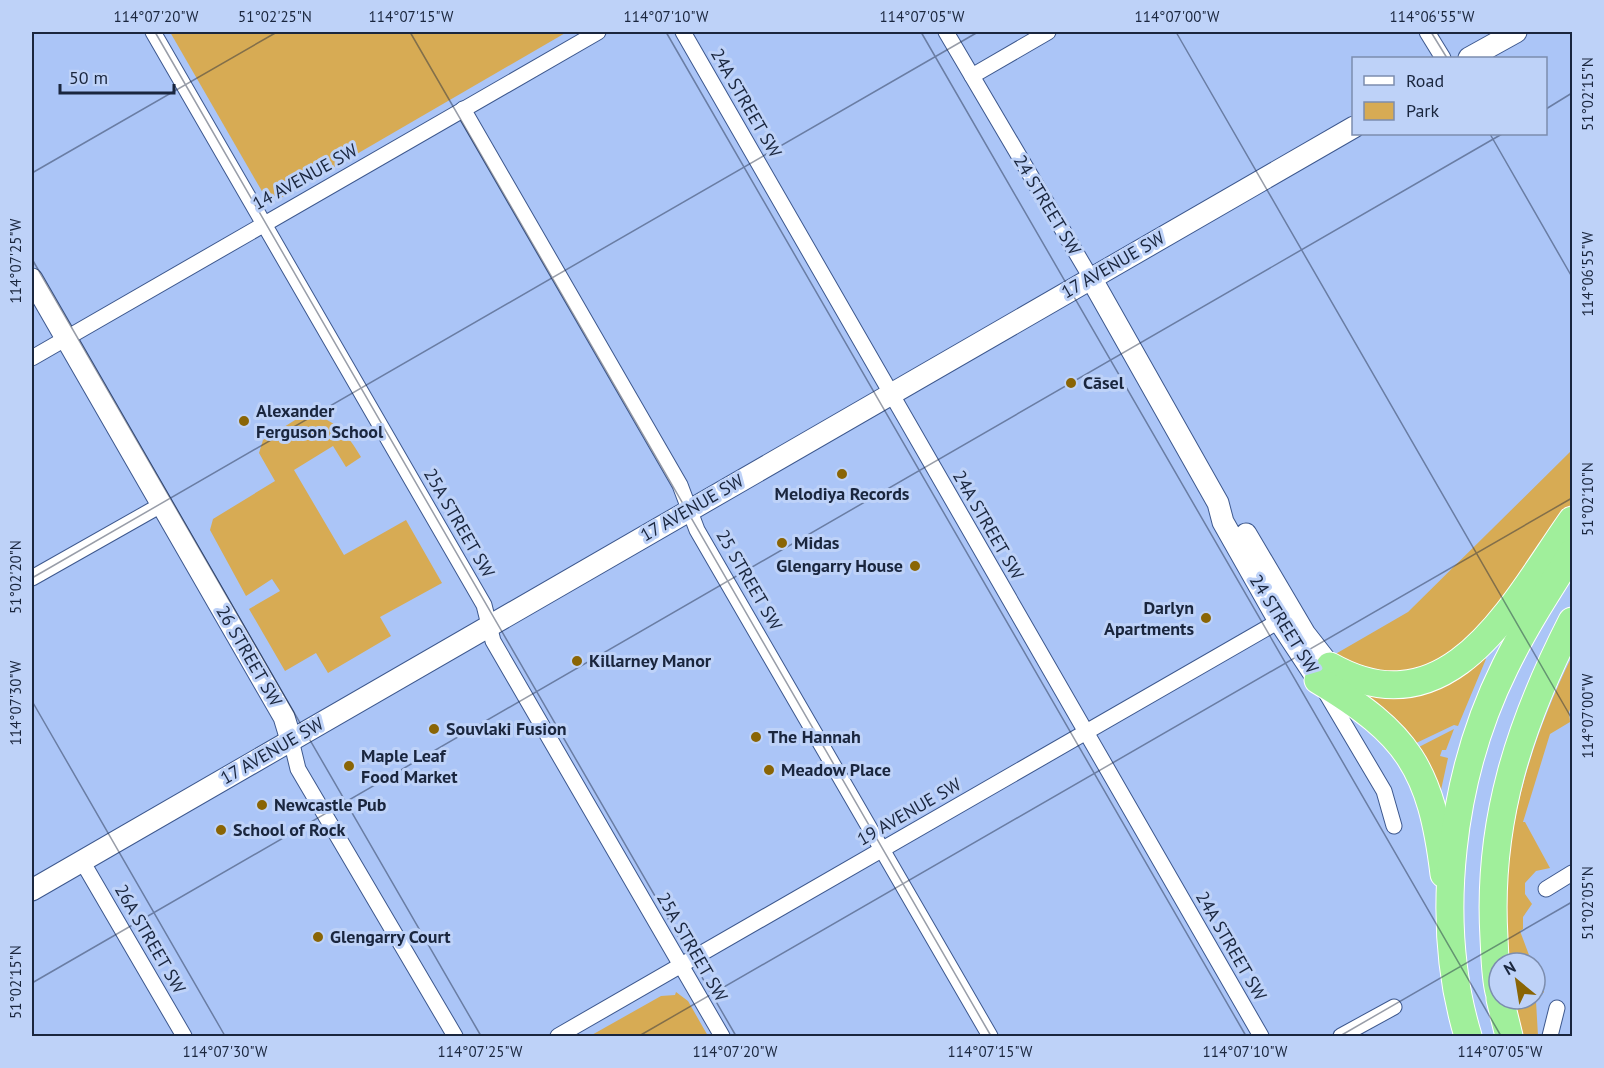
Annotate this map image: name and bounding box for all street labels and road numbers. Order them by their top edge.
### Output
street label: 24A STREET SW [706,44,787,162]
street label: 14 AVENUE SW [248,138,361,215]
street label: 24 STREET SW [1009,151,1086,259]
street label: 17 AVENUE SW [1057,226,1168,303]
street label: 25A STREET SW [419,464,500,582]
street label: 24A STREET SW [948,466,1029,584]
street label: 17 AVENUE SW [636,469,747,546]
street label: 25 STREET SW [711,525,788,634]
street label: 24 STREET SW [1245,570,1324,678]
street label: 26 STREET SW [211,601,288,710]
street label: 17 AVENUE SW [216,712,327,789]
street label: 19 AVENUE SW [853,773,965,851]
street label: 26A STREET SW [110,880,191,998]
street label: 24A STREET SW [1191,887,1272,1005]
street label: 25A STREET SW [652,888,733,1006]

